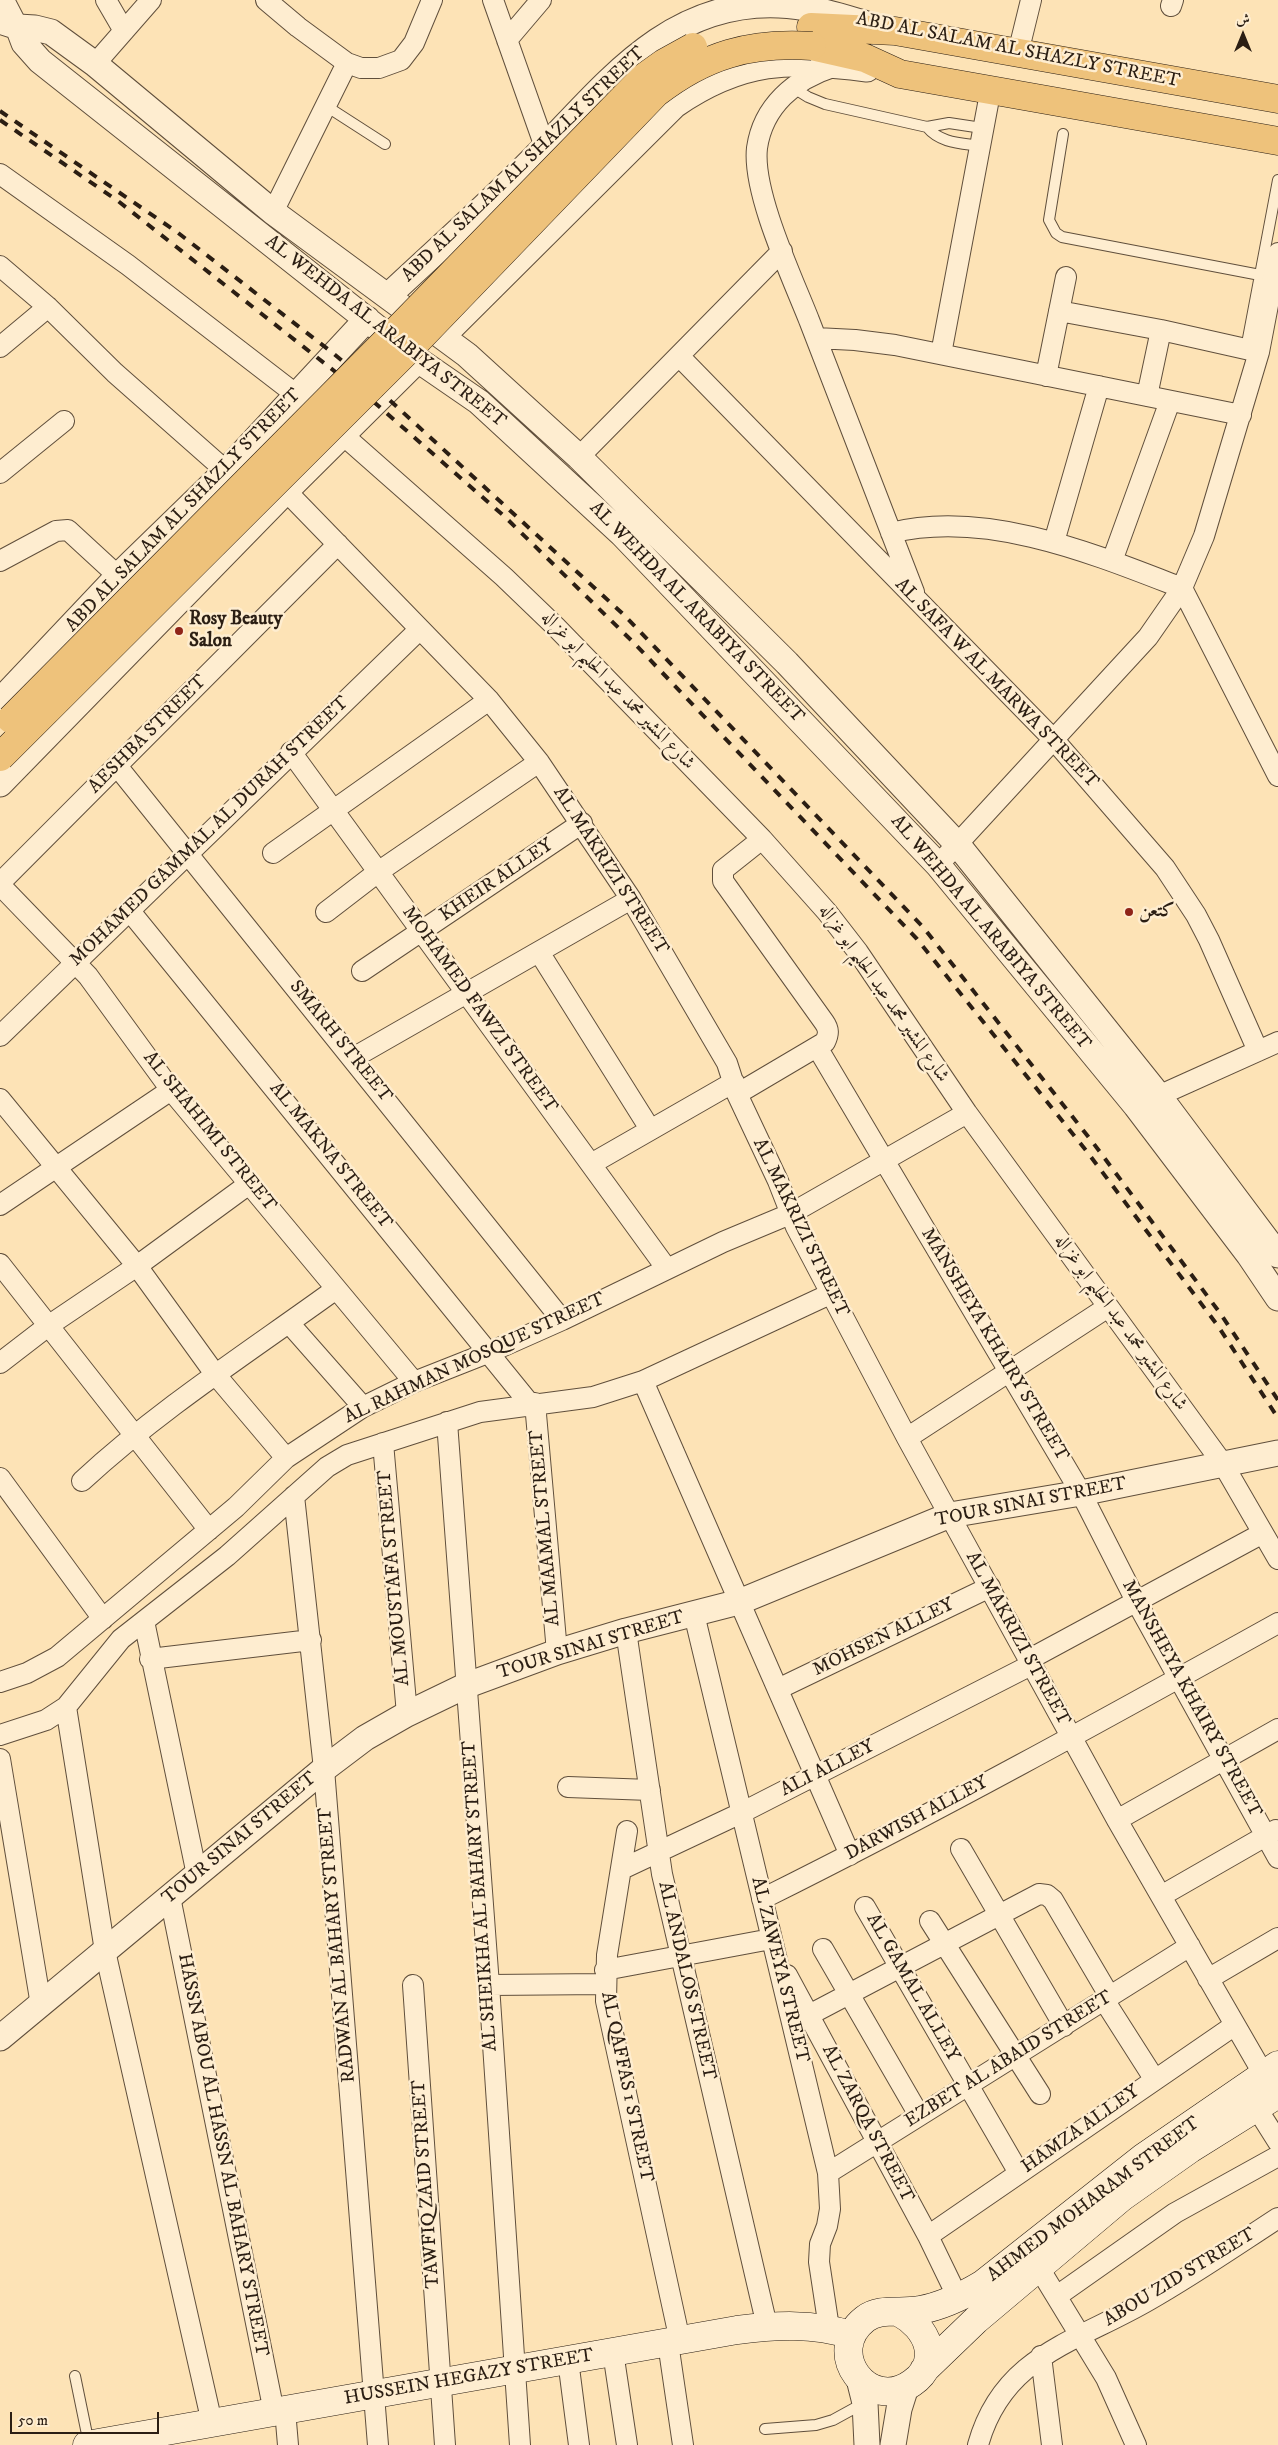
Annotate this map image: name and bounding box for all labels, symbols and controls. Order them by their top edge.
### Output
street label: ABD AL SALAM AL SHAZLY STREET [854,8,1182,94]
north arrow [1218,10,1268,60]
text: ش [1236,11,1250,29]
street label: ABD AL SALAM AL SHAZLY STREET [398,42,650,288]
street label: AL WEHDA AL ARABIYA STREET [260,231,510,433]
street label: ABD AL SALAM AL SHAZLY STREET [61,385,307,637]
street label: AL WEHDA AL ARABIYA STREET [584,497,808,729]
street label: AL SAFA W AL MARWA STREET [889,574,1103,794]
street label: شارع المشير محمد عبد الحليم ابو غزاله [535,607,699,775]
place label: Rosy Beauty Salon [189,609,282,653]
marker: Rosy Beauty Salon [173,625,185,637]
street label: AESHBA STREET [84,671,212,799]
street label: MOHAMED GAMMAL AL DURAH STREET [66,692,354,972]
street label: AL MAKRIZI STREET [547,783,673,959]
street label: AL WEHDA AL ARABIYA STREET [885,811,1095,1055]
street label: KHEIR ALLEY [436,835,558,927]
street label: شارع المشير محمد عبد الحليم ابو غزاله [813,901,953,1087]
place label: كتعن [1139,901,1175,923]
street label: MOHAMED FAWZI STREET [396,902,562,1118]
marker: كتعن [1123,906,1135,918]
street label: SMARH STREET [284,976,396,1108]
street label: AL SHAHIMI STREET [137,1047,281,1217]
street label: AL MAKNA STREET [264,1078,396,1234]
street label: AL MAKRIZI STREET [747,1135,853,1321]
street label: MANSHEYA KHAIRY STREET [915,1224,1073,1466]
street label: شارع المشير محمد عبد الحليم ابو غزاله [1048,1230,1192,1416]
street label: AL RAHMAN MOSQUE STREET [341,1288,609,1430]
street label: AL MAAMAL STREET [526,1429,566,1627]
street label: AL MOUSTAFA STREET [374,1469,416,1687]
street label: TOUR SINAI STREET [933,1473,1129,1533]
street label: AL MAKRIZI STREET [960,1548,1074,1730]
street label: MANSHEYA KHAIRY STREET [1116,1576,1266,1822]
street label: MOHSEN ALLEY [810,1594,958,1682]
street label: TOUR SINAI STREET [495,1607,687,1685]
street label: ALI ALLEY [777,1736,879,1802]
street label: AL SHEIKHA AL BAHARY STREET [459,1740,503,2052]
street label: TOUR SINAI STREET [158,1768,322,1910]
street label: DARWISH ALLEY [842,1772,992,1866]
street label: RADWAN AL BAHARY STREET [315,1806,361,2084]
street label: AL ZAWEYA STREET [745,1875,813,2065]
street label: AL ANDALOS STREET [652,1879,720,2083]
street label: AL GAMAL ALLEY [860,1910,964,2066]
street label: HASSN ABOU AL HASSN AL BAHARY STREET [172,1951,272,2359]
street label: EZBET AL ABAID STREET [901,1987,1117,2133]
street label: AL QAFFAS 1 STREET [595,1990,657,2184]
street label: AL ZARQA STREET [816,2041,918,2207]
street label: TAWFIQ ZAID STREET [408,2079,446,2289]
street label: HAMZA ALLEY [1018,2081,1144,2179]
street label: AHMED MOHARAM STREET [983,2113,1205,2287]
street label: ABOU ZID STREET [1100,2224,1260,2332]
street label: HUSSEIN HEGAZY STREET [343,2345,595,2411]
scale bar [12,2402,161,2434]
text: 50 m [18,2411,48,2430]

